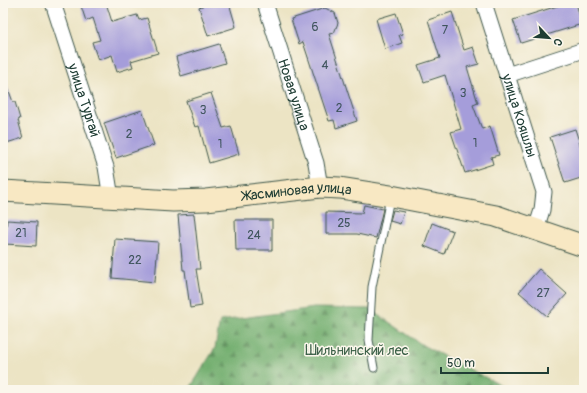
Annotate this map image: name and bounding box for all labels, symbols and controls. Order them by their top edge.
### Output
north arrow [529,18,569,58]
house number: 6 [312,20,319,35]
house number: 7 [442,23,449,38]
text: С [550,36,565,48]
street label: Новая улица [275,56,314,132]
house number: 4 [322,58,329,73]
street label: улица Тургай [64,60,104,139]
street label: улица Кояшлы [498,71,541,159]
house number: 3 [460,86,467,101]
house number: 2 [336,101,343,116]
house number: 3 [200,103,207,118]
house number: 2 [126,127,133,142]
house number: 1 [473,136,477,151]
house number: 1 [218,137,222,152]
street label: Жасминовая улица [240,178,353,205]
house number: 25 [337,216,351,231]
house number: 21 [15,226,27,241]
house number: 24 [247,228,261,243]
house number: 22 [128,253,142,268]
house number: 27 [536,286,550,301]
park label: Шильнинский лес [305,342,409,359]
scale bar [441,349,548,375]
text: 50 m [447,356,475,371]

